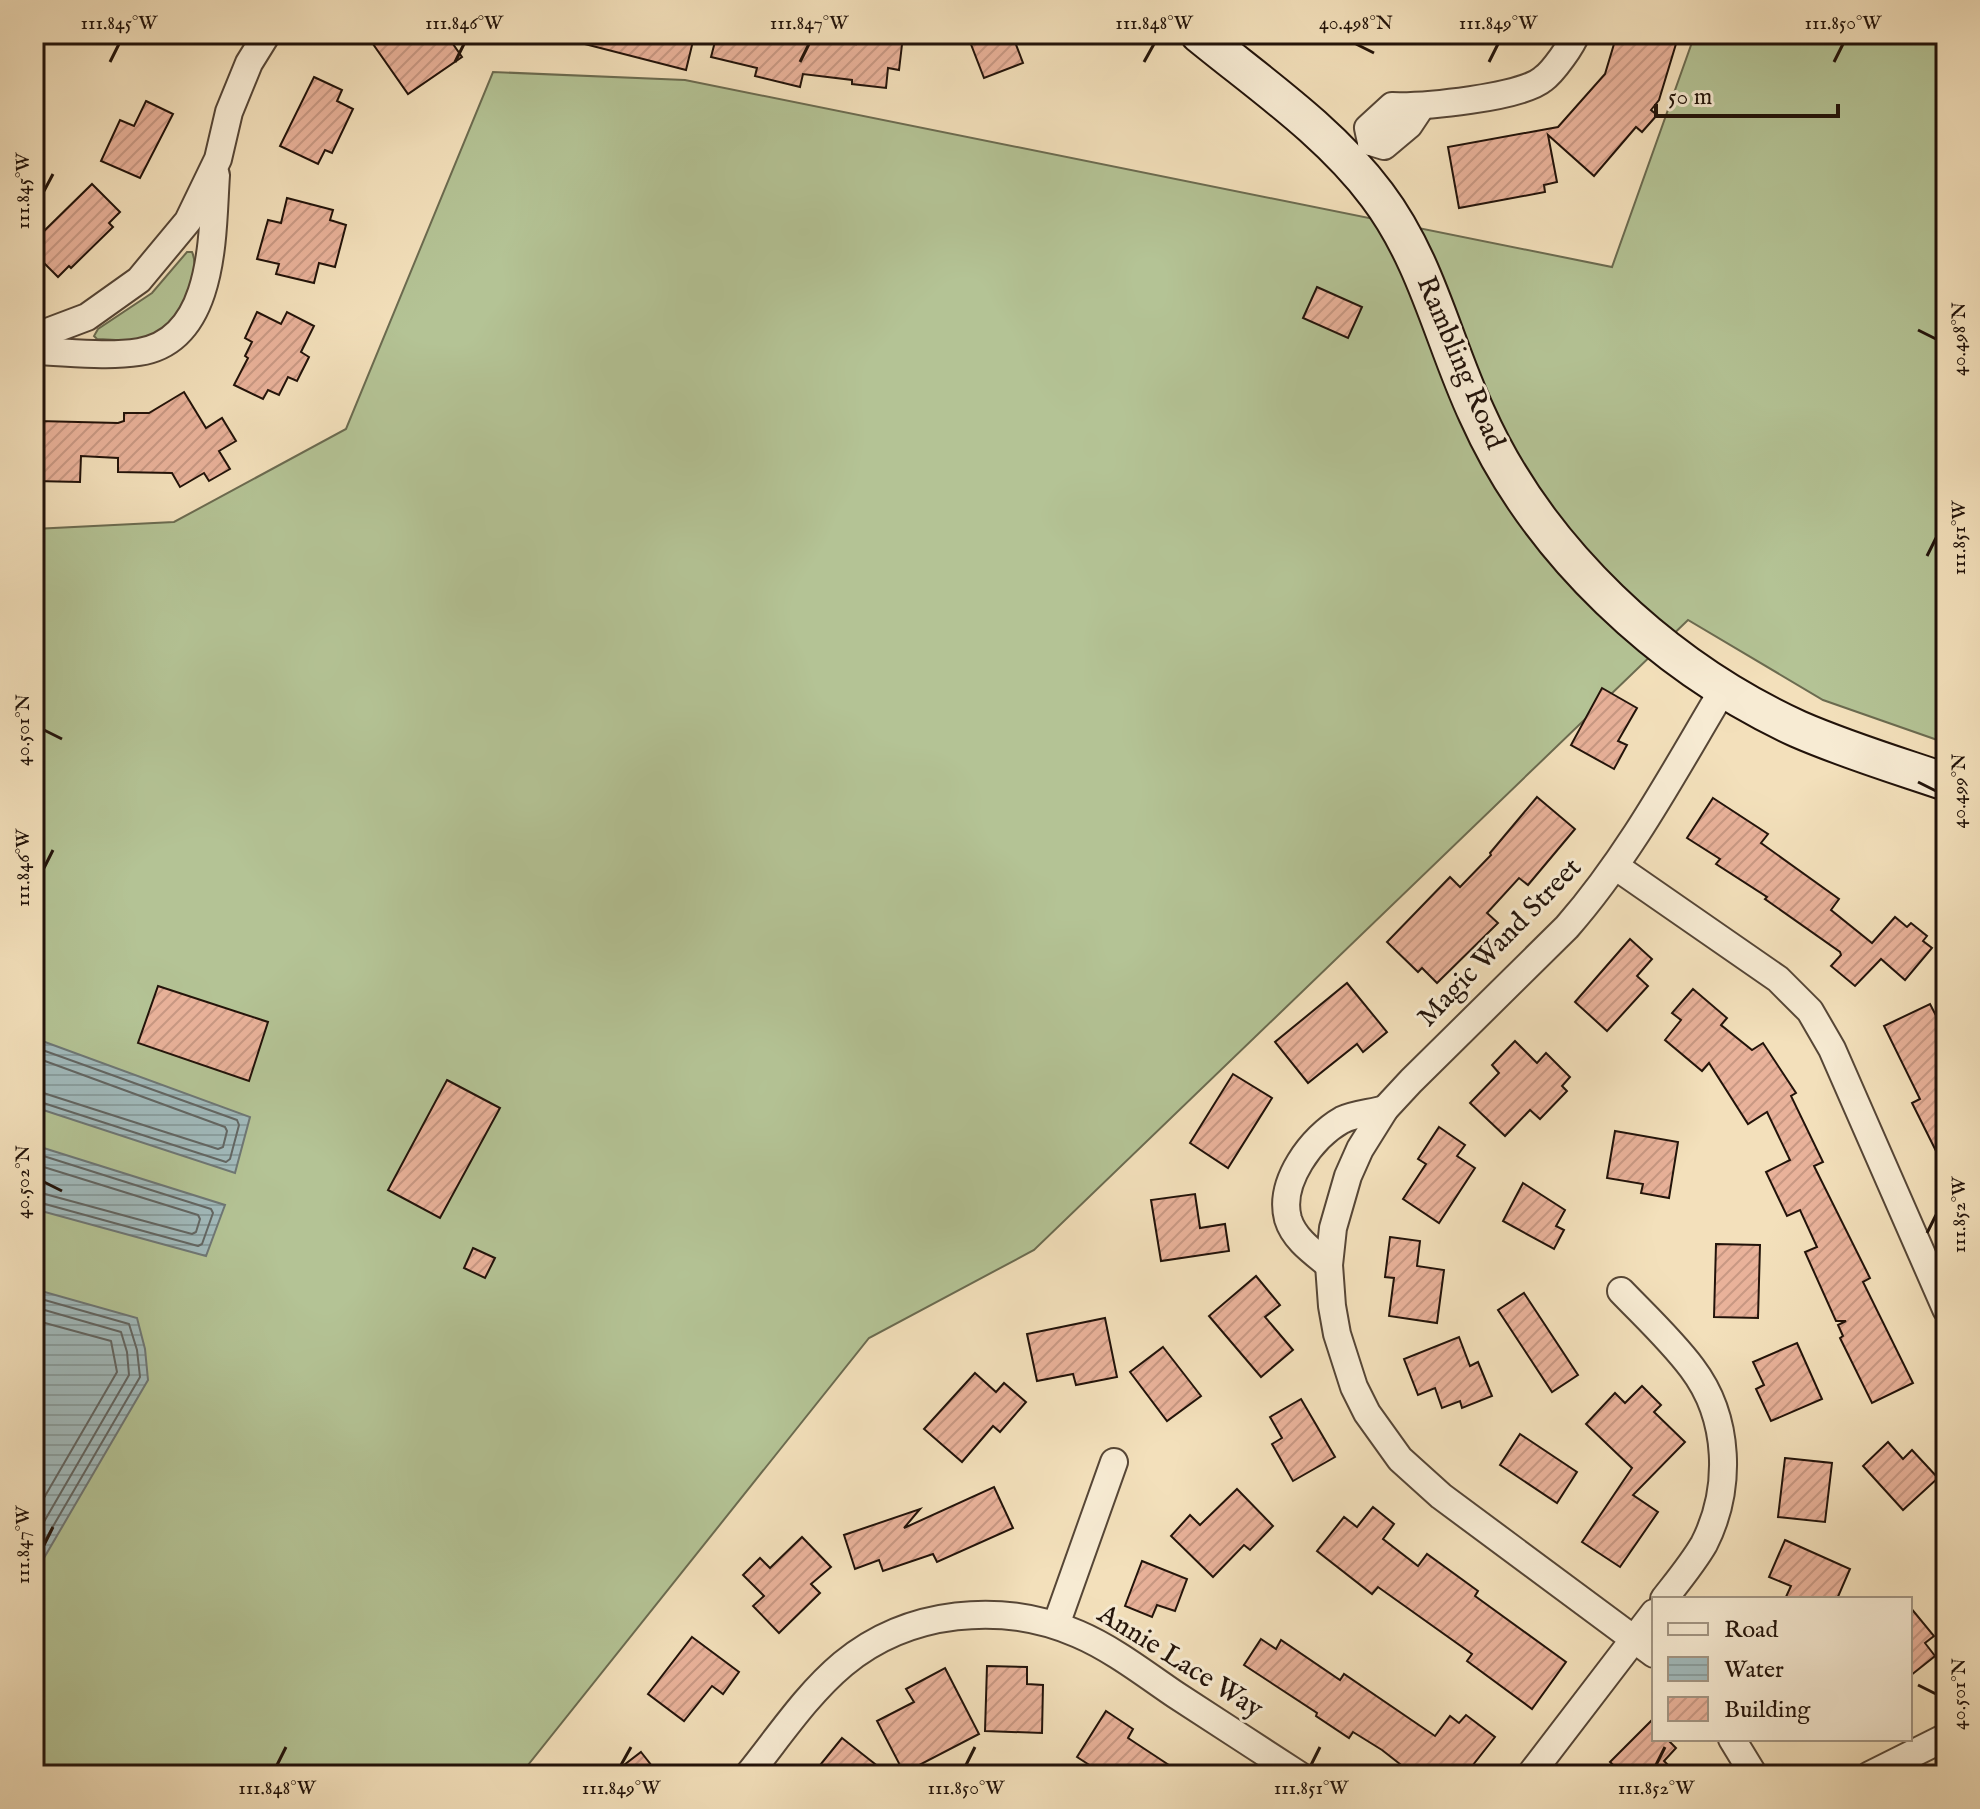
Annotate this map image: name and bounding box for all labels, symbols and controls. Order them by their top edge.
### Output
text: 111.845°W [81,11,158,36]
text: 111.846°W [425,11,504,36]
text: 111.847°W [770,11,849,36]
text: 111.848°W [1115,11,1194,36]
text: 40.498°N [1319,11,1393,36]
text: 111.849°W [1459,11,1538,36]
text: 111.850°W [1805,11,1882,36]
scale bar [1656,68,1838,118]
text: 50 m [1668,82,1712,113]
text: 111.845°W [11,152,36,229]
street label: Rambling Road [1408,271,1512,455]
text: 40.498°N [1947,302,1972,376]
text: 111.851°W [1947,500,1972,575]
text: 40.501°N [11,694,36,766]
text: 40.499°N [1947,754,1972,828]
text: 111.846°W [11,828,36,907]
street label: Magic Wand Street [1410,851,1590,1035]
text: 40.502°N [11,1145,36,1219]
text: 111.852°W [1947,1176,1972,1253]
text: 111.847°W [11,1505,36,1584]
street label: Annie Lace Way [1090,1597,1269,1727]
legend [1652,1597,1912,1741]
text: Road [1724,1615,1778,1646]
text: Water [1724,1655,1784,1686]
text: 40.501°N [1947,1658,1972,1730]
text: Building [1724,1695,1811,1726]
text: 111.848°W [238,1776,317,1801]
text: 111.849°W [582,1776,661,1801]
text: 111.850°W [928,1776,1005,1801]
text: 111.851°W [1274,1776,1349,1801]
text: 111.852°W [1618,1776,1695,1801]

